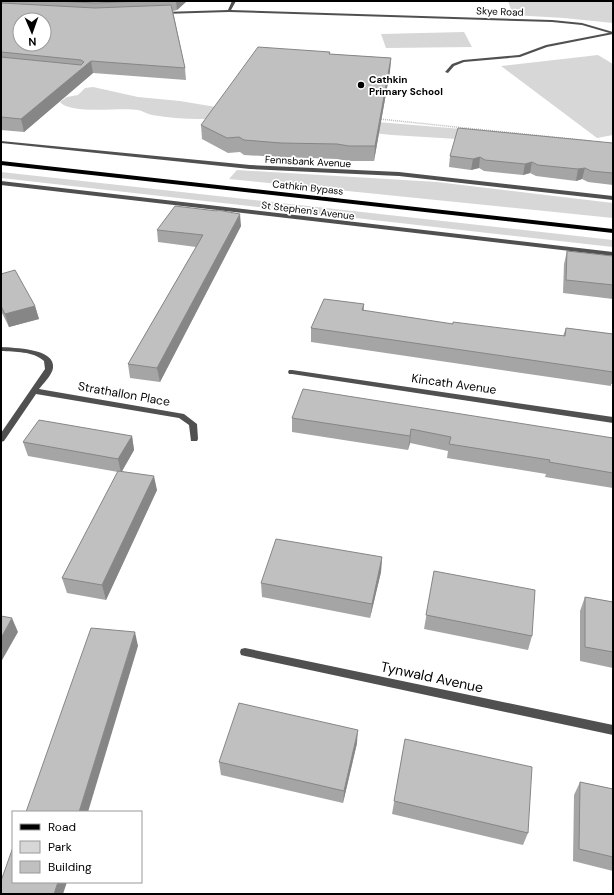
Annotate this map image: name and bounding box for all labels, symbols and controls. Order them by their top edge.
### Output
street label: Skye Road [476,4,524,19]
north arrow [12,12,52,52]
text: N [28,35,37,49]
place label: Cathkin Primary School [369,73,443,98]
marker: Cathkin Primary School [356,80,366,90]
street label: Fennsbank Avenue [264,153,352,170]
street label: Cathkin Bypass [272,177,344,198]
street label: St Stephen's Avenue [261,198,356,223]
street label: Kincath Avenue [411,370,498,398]
street label: Strathallon Place [77,378,171,410]
street label: Tynwald Avenue [379,657,485,697]
legend [12,811,142,883]
text: Road [48,819,76,835]
text: Park [48,839,72,855]
text: Building [48,859,92,875]

